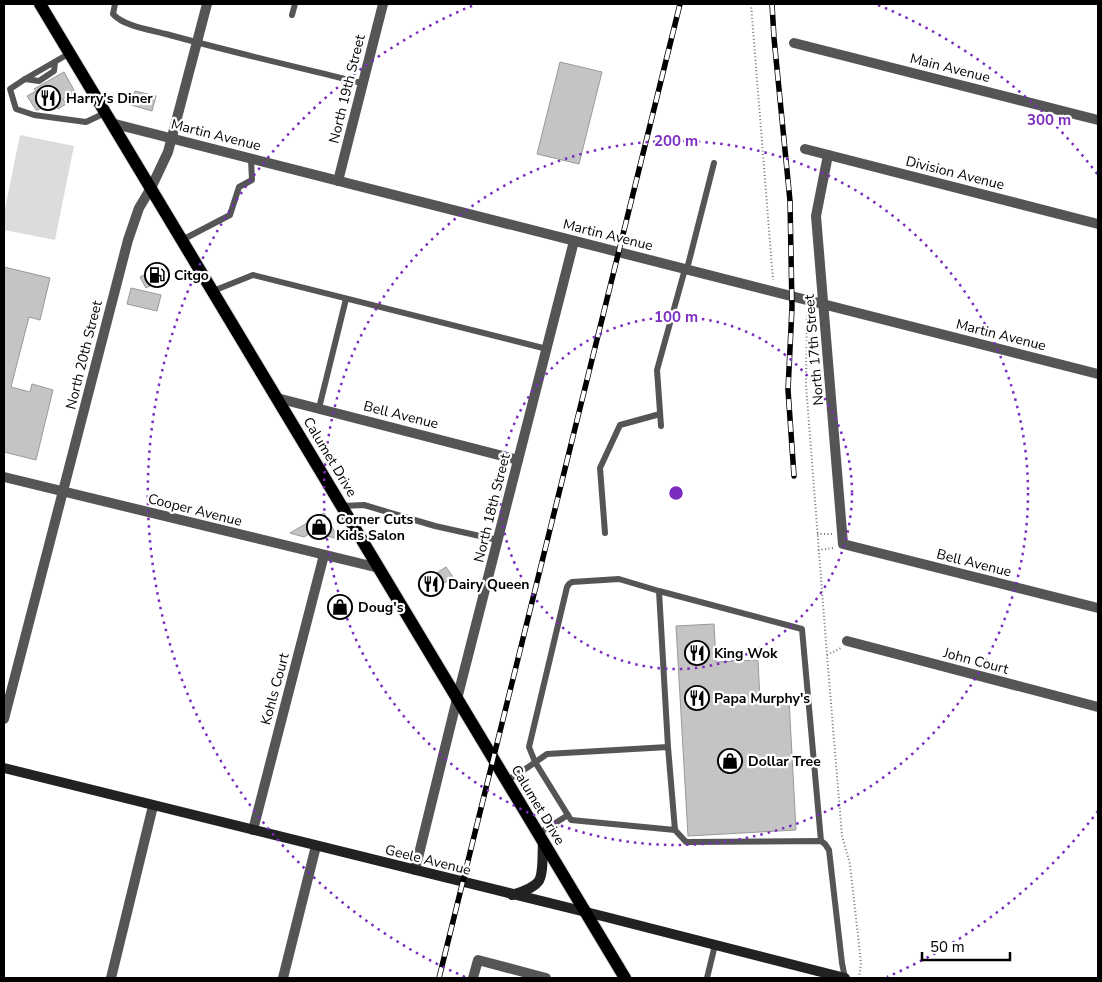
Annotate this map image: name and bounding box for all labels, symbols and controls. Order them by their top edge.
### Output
street label: North 19th Street [324,33,370,145]
street label: Main Avenue [908,49,992,87]
restaurant icon: Harry's Diner [35,85,61,111]
place label: Harry's Diner [66,89,153,108]
text: 300 m [1027,110,1071,130]
street label: Martin Avenue [169,115,263,155]
text: 200 m [654,131,698,151]
street label: Division Avenue [904,152,1006,194]
street label: Martin Avenue [561,215,655,255]
fuel station icon: Citgo [144,262,170,288]
place label: Citgo [174,266,209,285]
street label: North 17th Street [800,294,828,406]
street label: North 20th Street [61,299,107,411]
text: 100 m [654,307,698,327]
street label: Martin Avenue [954,315,1048,355]
street label: Bell Avenue [362,397,440,433]
street label: Calumet Drive [299,414,361,500]
street label: North 18th Street [469,452,515,564]
centre of rings [667,484,685,502]
street label: Cooper Avenue [146,489,244,531]
place label: Corner Cuts Kids Salon [336,510,413,545]
shop icon: Corner Cuts Kids Salon [306,514,332,540]
street label: Bell Avenue [935,545,1013,581]
restaurant icon: Dairy Queen [418,571,444,597]
place label: Dairy Queen [448,575,529,594]
shop icon: Doug's [327,594,353,620]
place label: Doug's [358,598,404,617]
restaurant icon: King Wok [684,640,710,666]
street label: John Court [940,643,1011,679]
place label: King Wok [714,644,778,663]
street label: Kohls Court [256,651,294,727]
restaurant icon: Papa Murphy's [684,685,710,711]
place label: Papa Murphy's [714,689,810,708]
shop icon: Dollar Tree [717,748,743,774]
place label: Dollar Tree [748,752,821,771]
street label: Calumet Drive [507,762,569,848]
street label: Geele Avenue [383,840,473,880]
scale bar [922,930,1010,962]
text: 50 m [930,937,965,957]

